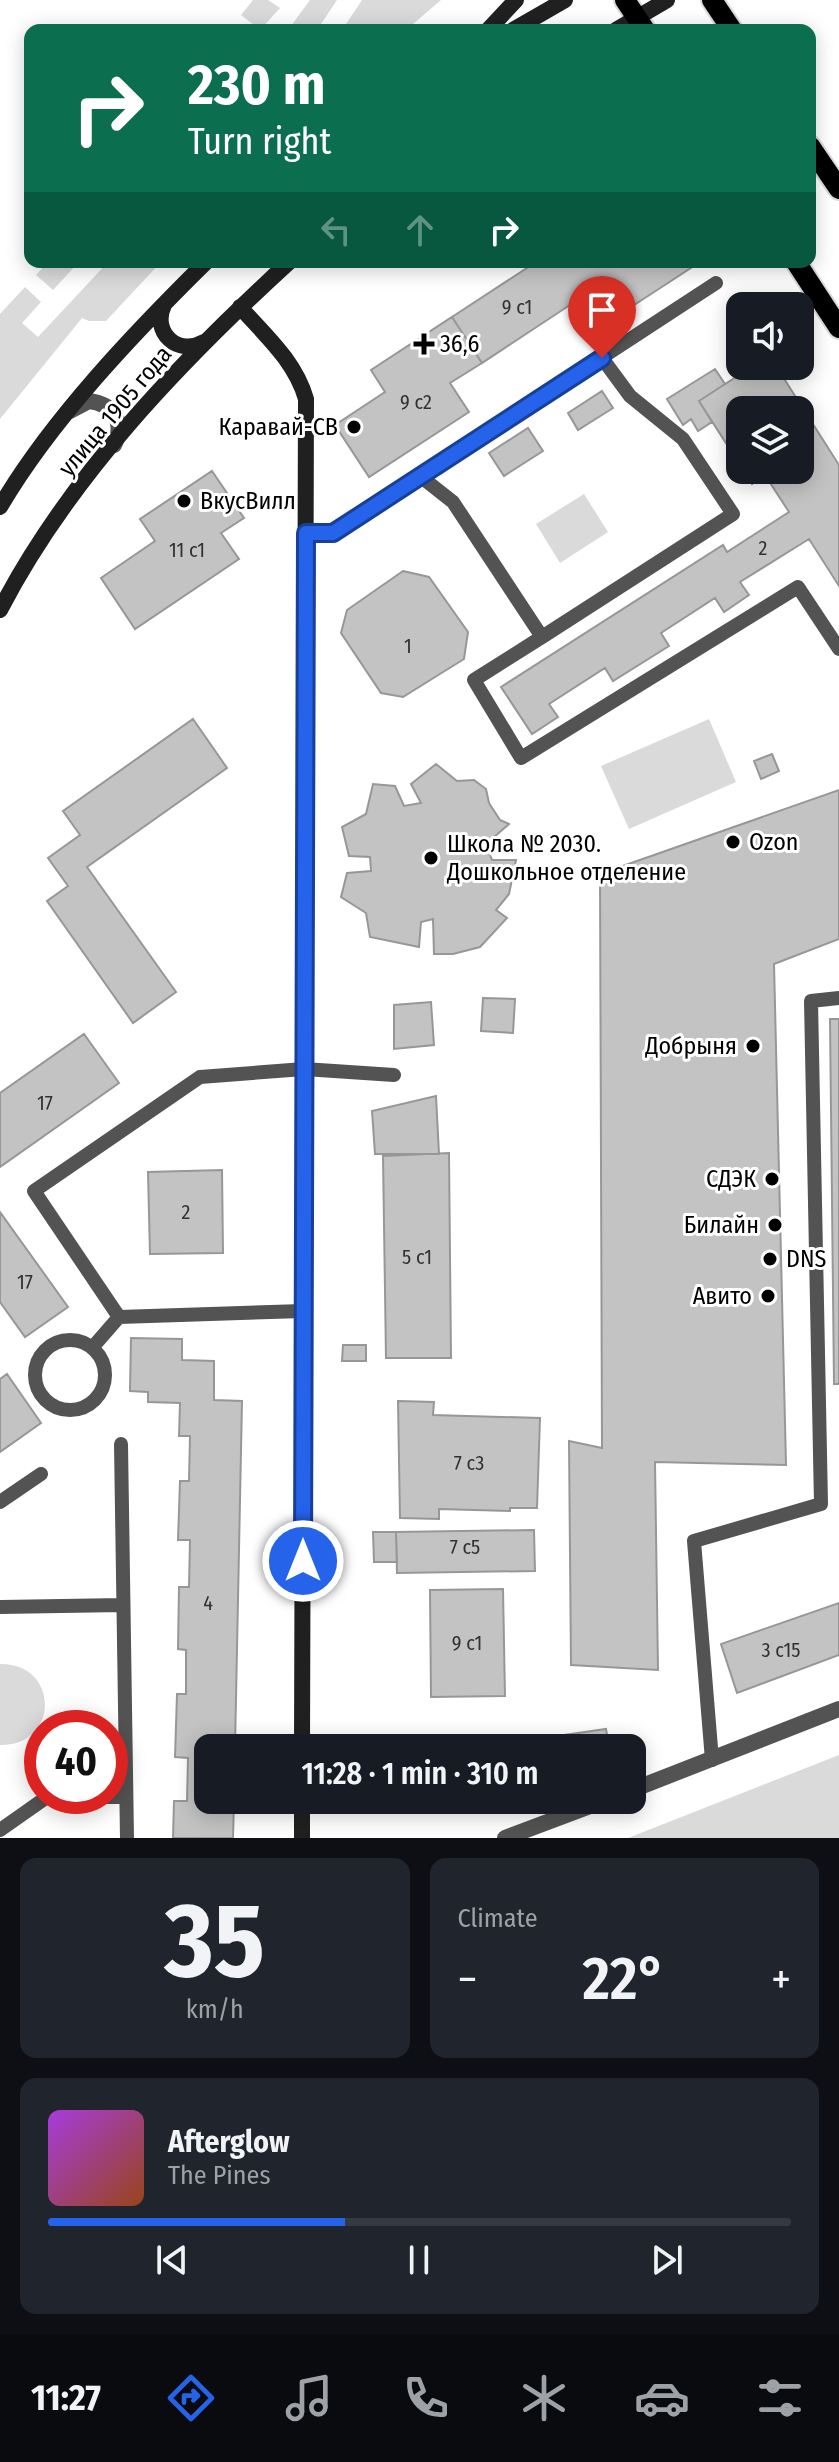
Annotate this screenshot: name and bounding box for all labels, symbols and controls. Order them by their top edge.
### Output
text: 230 m [188,52,325,119]
icon: right [56,56,160,160]
text: Turn right [188,120,331,164]
icon: left [314,208,358,252]
icon: ahead [398,208,442,252]
icon: right [482,208,526,252]
pin [568,276,636,358]
icon: arrive [580,288,624,332]
map controls [726,292,814,484]
button: sound [726,292,814,380]
house number: 9 с1 [502,295,532,319]
place label: 36,6 [440,330,479,358]
marker: 36,6 [415,335,433,353]
street label: улица 1905 года [53,340,177,482]
house number: 9 с2 [400,390,432,414]
button: layers [726,396,814,484]
place label: Каравай-СВ [219,413,338,441]
marker: Каравай-СВ [345,418,363,436]
place label: ВкусВилл [200,487,296,515]
marker: ВкусВилл [175,492,193,510]
house number: 2 [759,536,768,560]
house number: 11 с1 [169,538,205,562]
house number: 1 [404,634,412,658]
place label: Ozon [749,828,798,856]
place label: Школа № 2030. Дошкольное отделение [446,830,686,886]
marker: Ozon [724,833,742,851]
marker: Школа № 2030. Дошкольное отделение [422,849,440,867]
place label: Добрыня [644,1032,737,1060]
marker: Добрыня [744,1037,762,1055]
house number: 17 [37,1091,53,1115]
place label: СДЭК [706,1165,756,1193]
marker: СДЭК [763,1170,781,1188]
house number: 2 [182,1200,191,1224]
place label: Билайн [684,1211,759,1239]
marker: Билайн [766,1216,784,1234]
house number: 5 c1 [402,1245,432,1269]
place label: DNS [786,1245,826,1273]
marker: DNS [761,1250,779,1268]
house number: 17 [17,1270,33,1294]
place label: Авито [693,1282,752,1310]
marker: Авито [759,1287,777,1305]
house number: 7 с3 [454,1451,484,1475]
position arrow [261,1519,345,1603]
house number: 7 c5 [450,1535,480,1559]
house number: 4 [203,1591,213,1615]
house number: 9 c1 [452,1631,482,1655]
house number: 3 с15 [761,1638,801,1662]
speed limit sign: 40 [24,1710,128,1814]
text: 11:28 · 1 min · 310 m [302,1756,538,1792]
text: 35 [165,1879,265,2004]
text: Climate [458,1903,538,1934]
text: 22° [583,1943,666,2015]
text: − [458,1953,477,2006]
text: + [771,1953,791,2006]
text: km/h [186,1994,244,2025]
text: Afterglow [168,2124,290,2160]
text: The Pines [168,2160,271,2191]
icon: previous [150,2238,194,2282]
icon: pause [397,2238,441,2282]
icon: next [645,2238,689,2282]
icon: directions [163,2370,219,2426]
icon: music [281,2370,337,2426]
icon: phone [398,2370,454,2426]
icon: climate [516,2370,572,2426]
icon: car [634,2370,690,2426]
icon: filters [752,2370,808,2426]
text: 11:27 [31,2376,101,2420]

